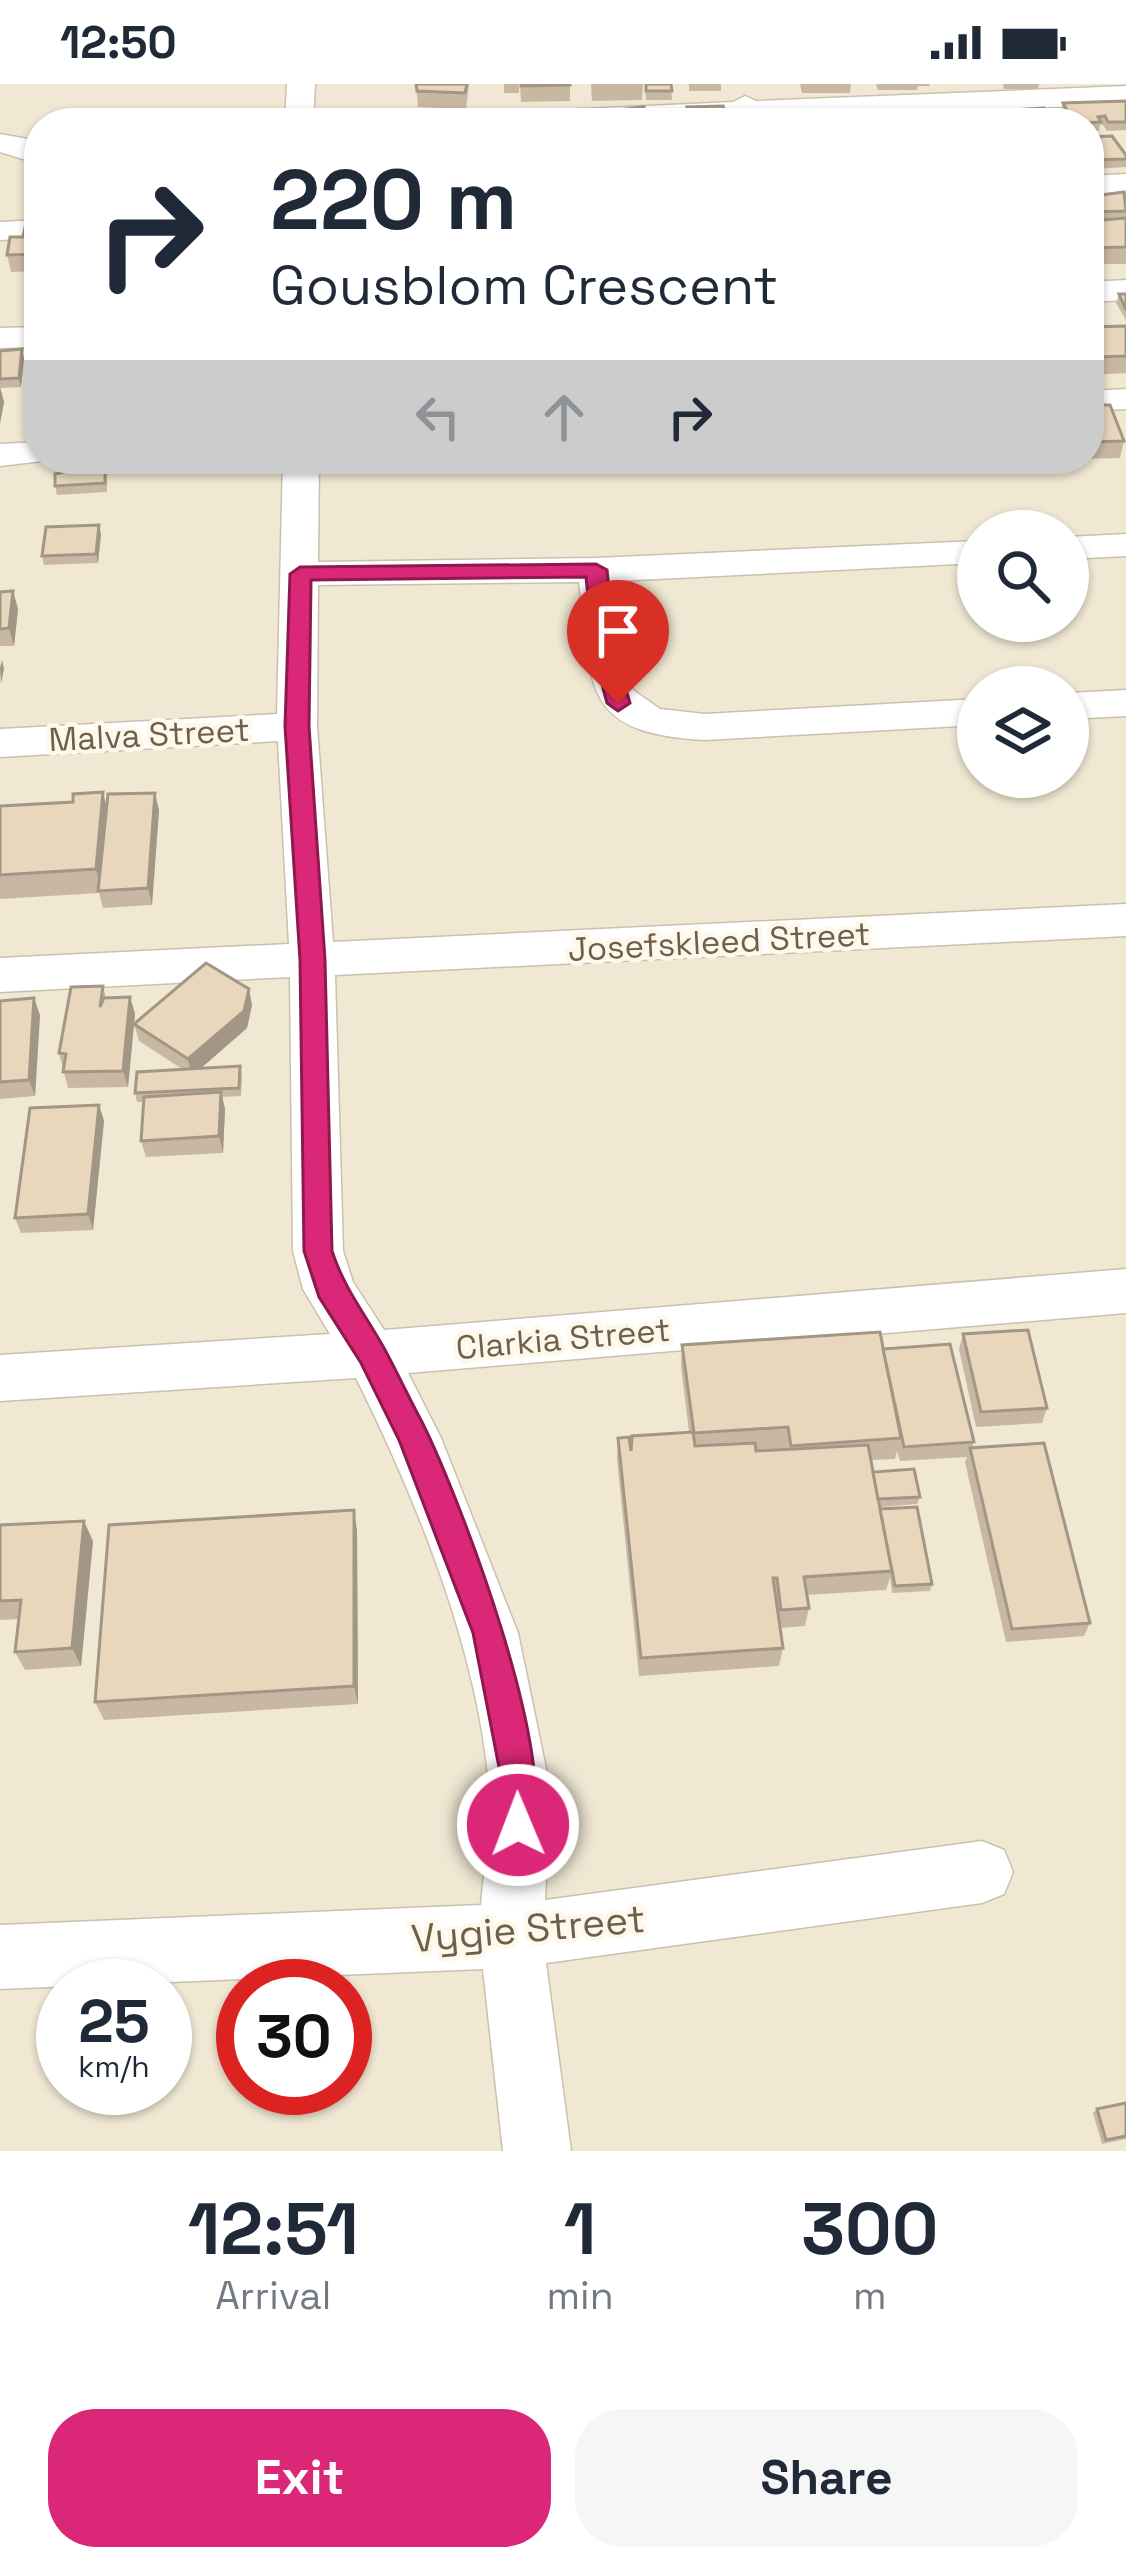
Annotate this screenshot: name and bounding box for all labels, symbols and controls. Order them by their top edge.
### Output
text: 12:50 [60,14,177,71]
text: 220 m [270,146,517,254]
icon: right [72,156,228,312]
text: Gousblom Crescent [270,251,778,320]
icon: left [405,384,471,450]
icon: ahead [531,384,597,450]
icon: right [657,384,723,450]
map controls [957,510,1089,798]
button: search [957,510,1089,642]
pin [567,580,669,703]
icon: arrive [585,598,651,664]
button: layers [957,666,1089,798]
street label: Malva Street [47,709,251,761]
street label: Josefskleed Street [567,913,871,971]
street label: Clarkia Street [454,1309,672,1369]
position arrow [455,1762,581,1888]
street label: Vygie Street [409,1894,647,1963]
speed limit sign: 30 [216,1959,372,2115]
text: 25 [78,1983,150,2060]
text: km/h [78,2047,150,2086]
text: 12:51 [188,2183,359,2275]
text: 1 [564,2183,596,2275]
text: 300 [801,2183,938,2275]
text: Arrival [215,2271,331,2320]
text: min [547,2271,614,2320]
text: m [853,2271,887,2320]
button: Exit [48,2409,551,2547]
button: Share [575,2409,1078,2547]

